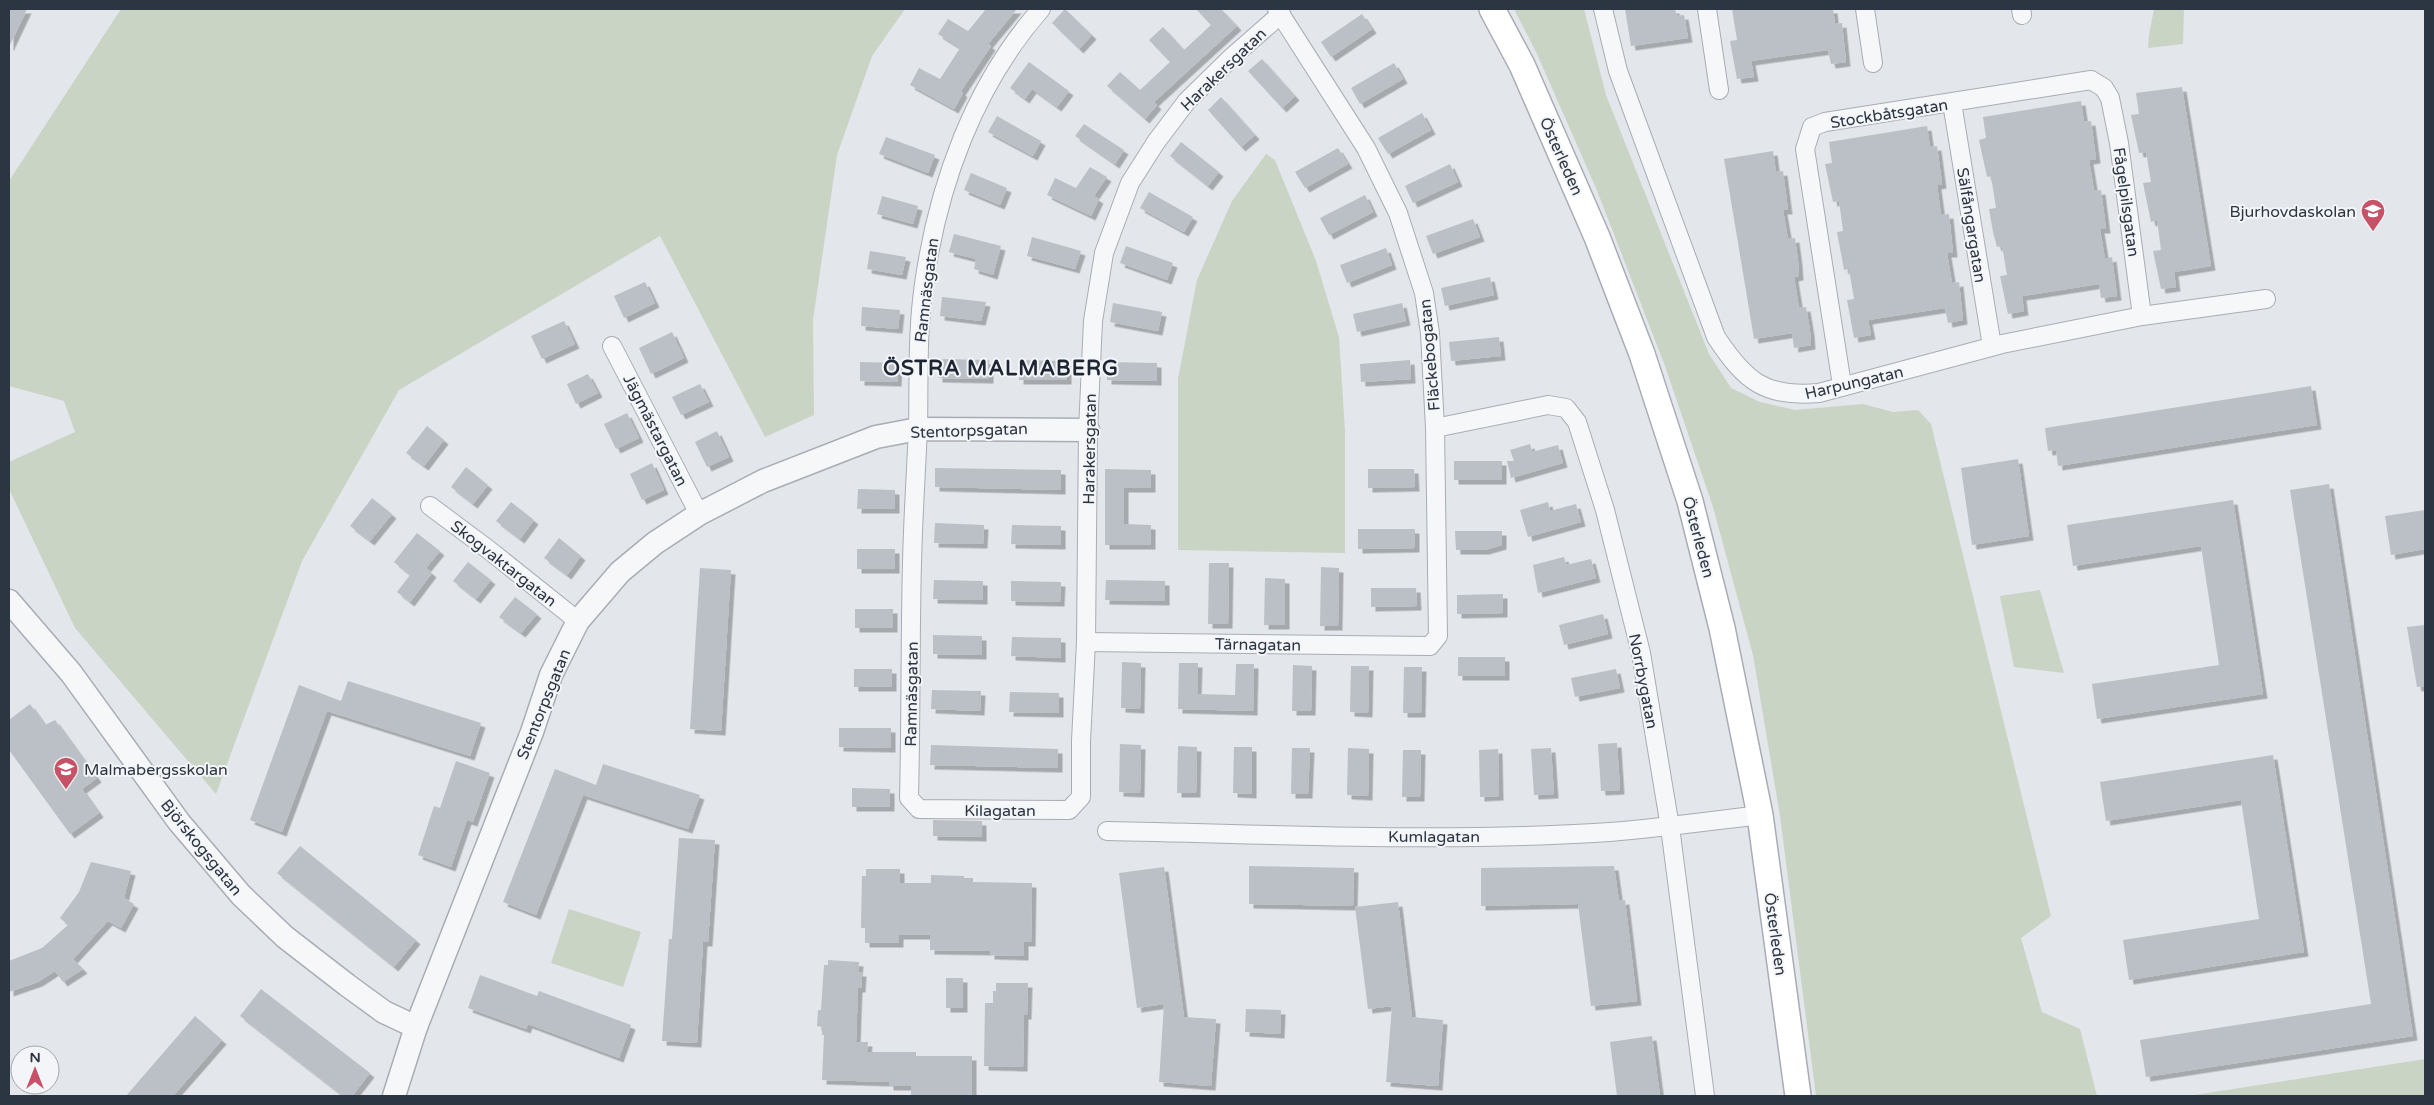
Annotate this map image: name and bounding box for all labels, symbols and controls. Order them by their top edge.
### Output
street label: Harakersgatan [1177,24,1271,116]
street label: Stockbåtsgatan [1829,95,1949,133]
street label: Österleden [1535,114,1587,199]
street label: Fågelpilsgatan [2108,146,2144,258]
street label: Sälfångargatan [1952,166,1990,284]
school or university icon: Bjurhovdaskolan [2360,198,2386,232]
place label: Bjurhovdaskolan [2230,202,2356,222]
street label: Ramnäsgatan [911,237,943,344]
street label: Fläckebogatan [1415,298,1445,412]
district label: ÖSTRA MALMABERG [883,356,1119,381]
street label: Harpungatan [1803,362,1905,404]
street label: Jägmästargatan [618,371,692,490]
street label: Harakersgatan [1079,393,1101,505]
street label: Stentorpsgatan [910,419,1028,443]
street label: Österleden [1678,494,1719,580]
street label: Skogvaktargatan [446,516,560,611]
street label: Norrbygatan [1624,632,1662,731]
street label: Tärnagatan [1215,634,1301,656]
street label: Ramnäsgatan [901,641,923,747]
street label: Stentorpsgatan [513,646,575,763]
school or university icon: Malmabergsskolan [53,756,79,790]
place label: Malmabergsskolan [84,760,228,780]
street label: Björskogsgatan [156,795,246,900]
street label: Kilagatan [964,801,1036,821]
street label: Kumlagatan [1388,827,1480,847]
street label: Österleden [1759,891,1791,977]
north arrow [10,1045,60,1095]
text: N [29,1049,41,1066]

